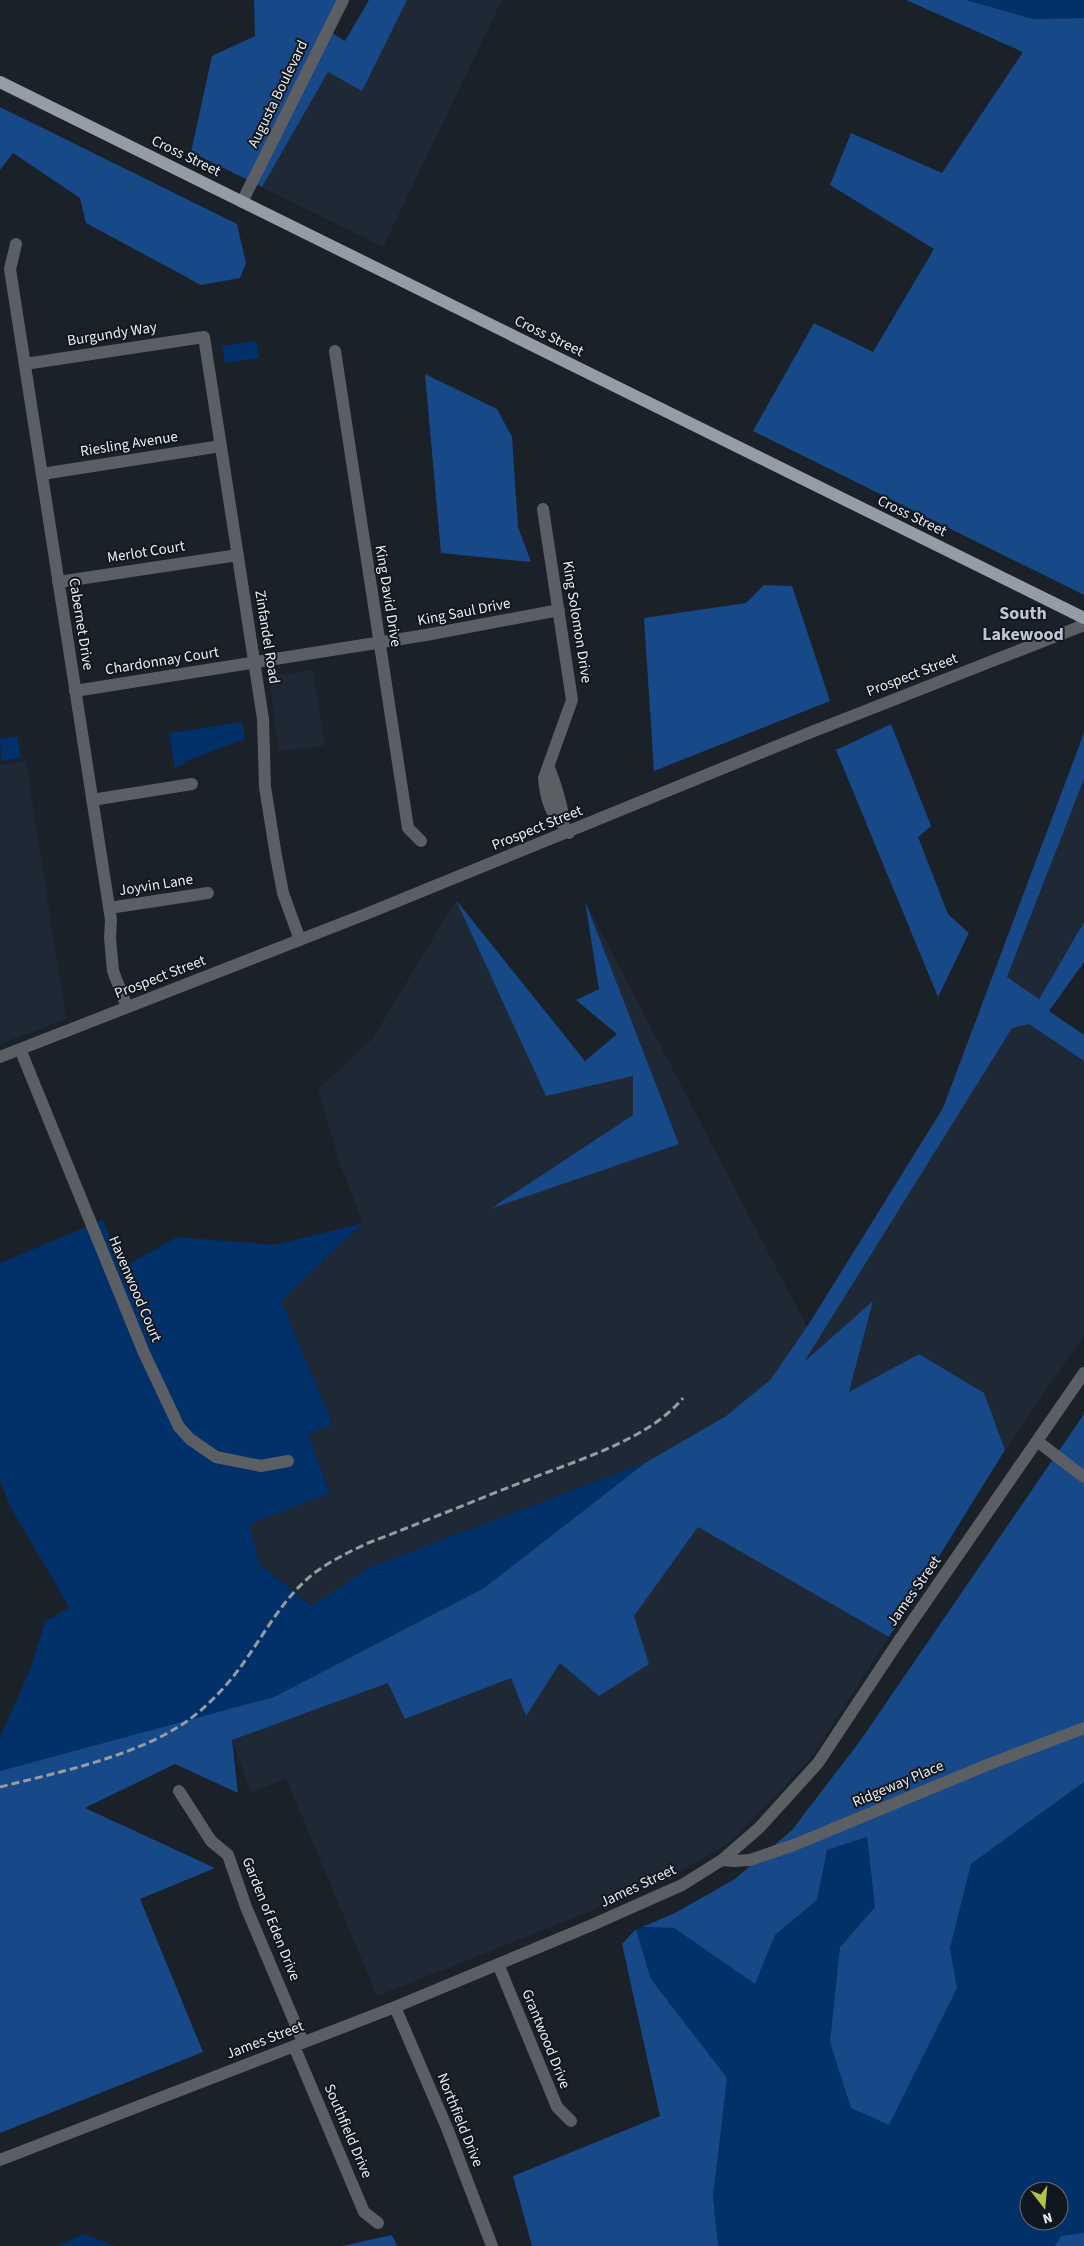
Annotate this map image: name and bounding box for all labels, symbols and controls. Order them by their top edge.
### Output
street label: Augusta Boulevard [243,37,313,151]
street label: Cross Street [148,130,224,182]
street label: Cross Street [511,310,587,362]
street label: Burgundy Way [66,317,158,351]
street label: Riesling Avenue [79,426,179,462]
street label: Cross Street [874,490,950,542]
street label: Merlot Court [106,535,186,569]
street label: King David Drive [370,544,406,648]
street label: King Solomon Drive [557,559,597,685]
street label: Cabernet Drive [63,576,99,672]
street label: Zinfandel Road [249,589,285,685]
street label: King Saul Drive [416,593,512,631]
district label: South Lakewood [982,601,1064,647]
street label: Chardonnay Court [104,642,220,680]
street label: Prospect Street [863,648,961,702]
street label: Prospect Street [489,800,585,856]
street label: Joyvin Lane [117,869,195,901]
street label: Prospect Street [111,950,209,1004]
street label: Havenwood Court [103,1233,167,1345]
street label: James Street [882,1552,946,1630]
street label: Ridgeway Place [849,1755,947,1813]
street label: Garden of Eden Drive [237,1854,305,1984]
street label: James Street [597,1859,679,1913]
street label: Grantwood Drive [516,1986,576,2092]
street label: James Street [223,2016,307,2064]
street label: Northfield Drive [432,2070,488,2170]
street label: Southfield Drive [319,2081,377,2181]
north arrow [1019,2181,1069,2231]
text: N [1040,2207,1055,2228]

